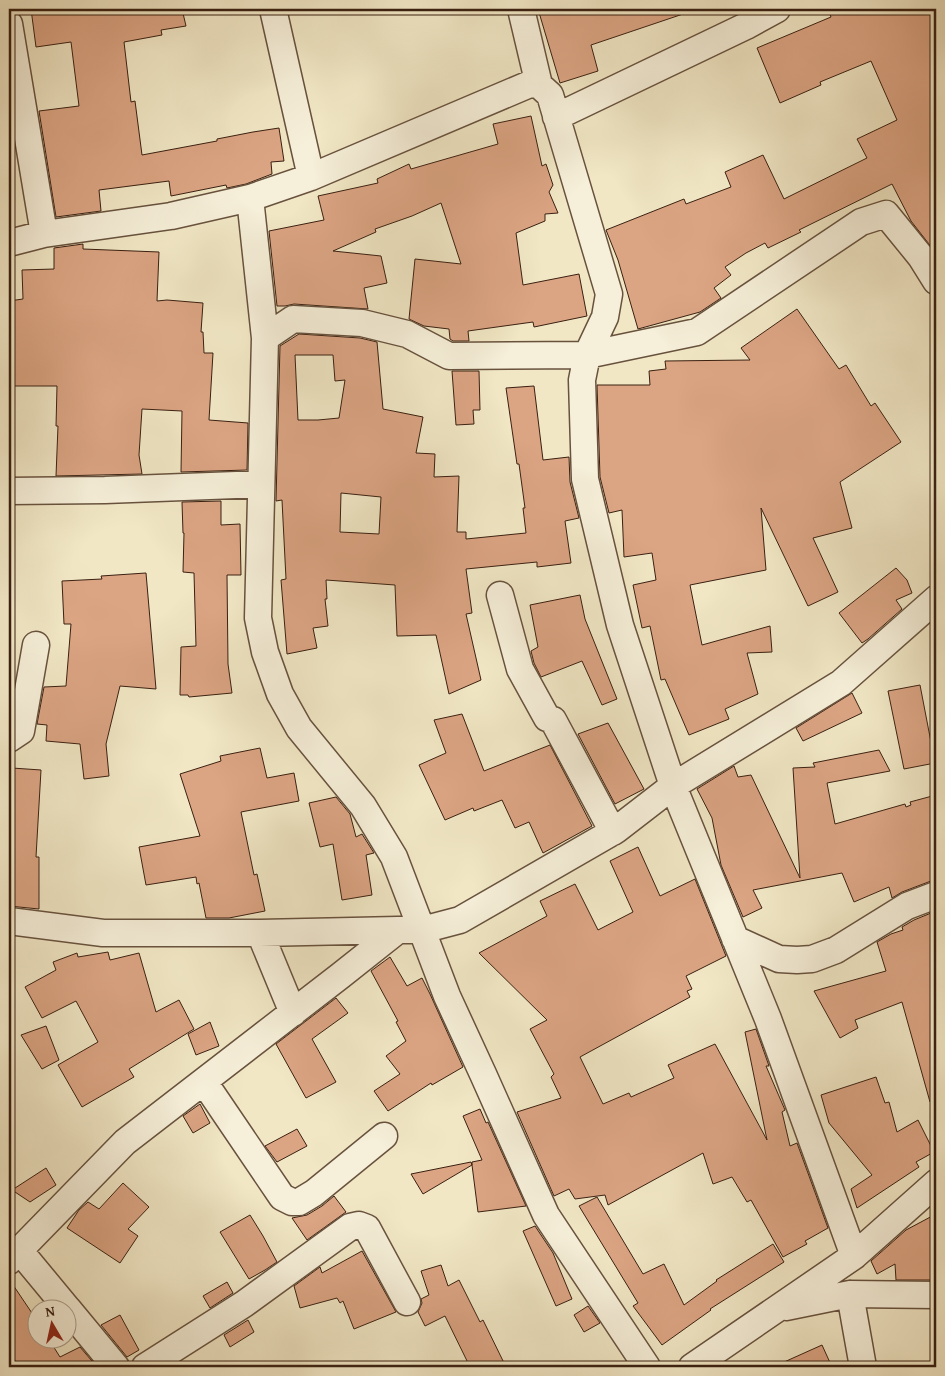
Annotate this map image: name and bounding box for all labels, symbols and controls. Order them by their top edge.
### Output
north arrow [28,1298,78,1348]
text: N [44,1300,57,1322]

